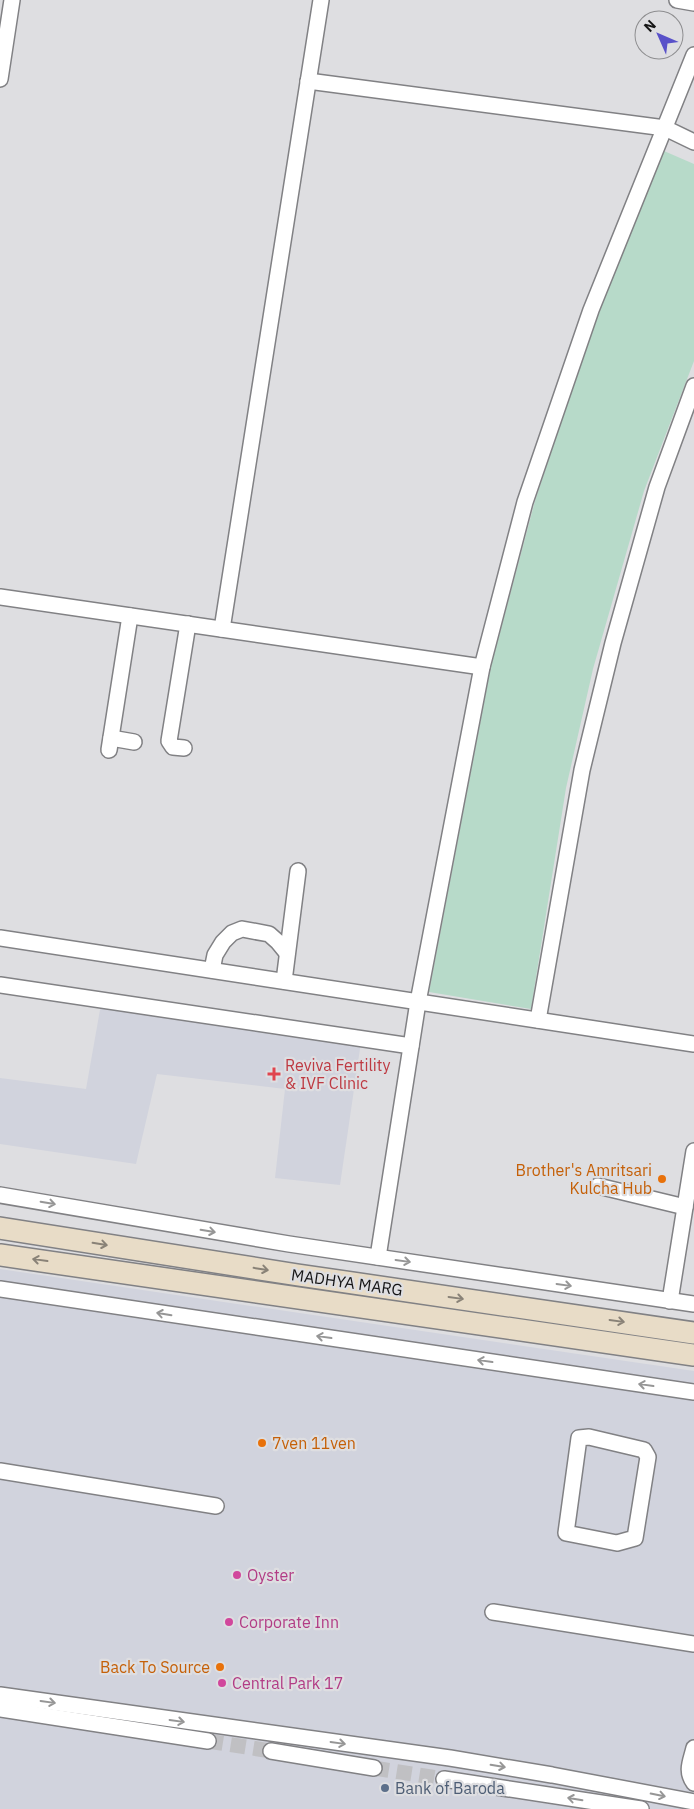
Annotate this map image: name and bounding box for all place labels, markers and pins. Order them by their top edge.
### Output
place label: Reviva Fertility & IVF Clinic [285,1055,390,1093]
marker: Reviva Fertility & IVF Clinic [267,1067,281,1081]
place label: Brother's Amritsari Kulcha Hub [516,1160,652,1198]
marker: Brother's Amritsari Kulcha Hub [656,1173,668,1185]
place label: 7ven 11ven [272,1433,356,1453]
marker: 7ven 11ven [256,1437,268,1449]
place label: Oyster [247,1565,294,1585]
marker: Oyster [231,1569,243,1581]
place label: Corporate Inn [239,1612,339,1632]
marker: Corporate Inn [223,1616,235,1628]
place label: Back To Source [100,1657,210,1677]
marker: Back To Source [214,1661,226,1673]
place label: Central Park 17 [232,1673,343,1693]
marker: Central Park 17 [216,1677,228,1689]
place label: Bank of Baroda [395,1778,505,1798]
marker: Bank of Baroda [379,1782,391,1794]

